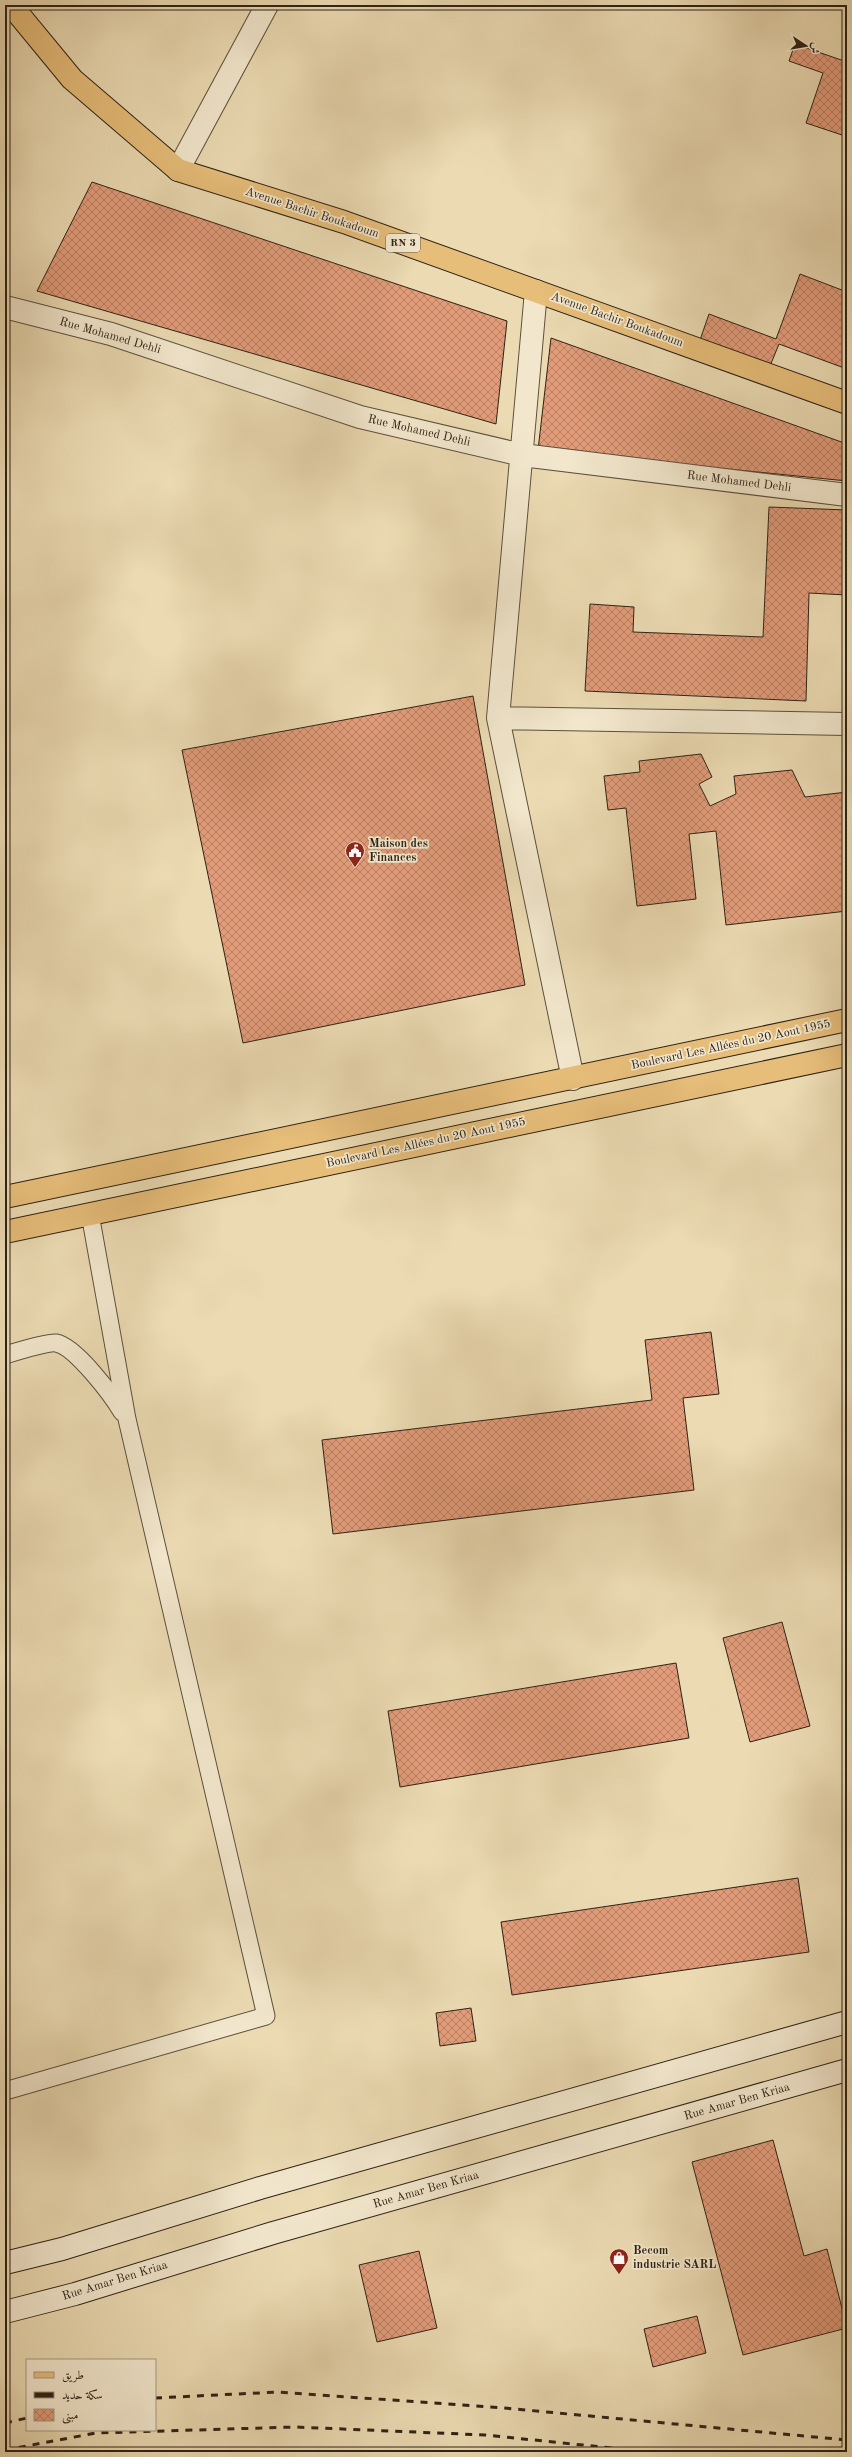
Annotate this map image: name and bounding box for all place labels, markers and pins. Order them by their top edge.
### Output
place label: Maison des Finances [369,838,428,864]
public building icon: Maison des Finances [344,840,366,868]
place label: Becom industrie SARL [633,2245,716,2271]
shop icon: Becom industrie SARL [608,2247,630,2275]

